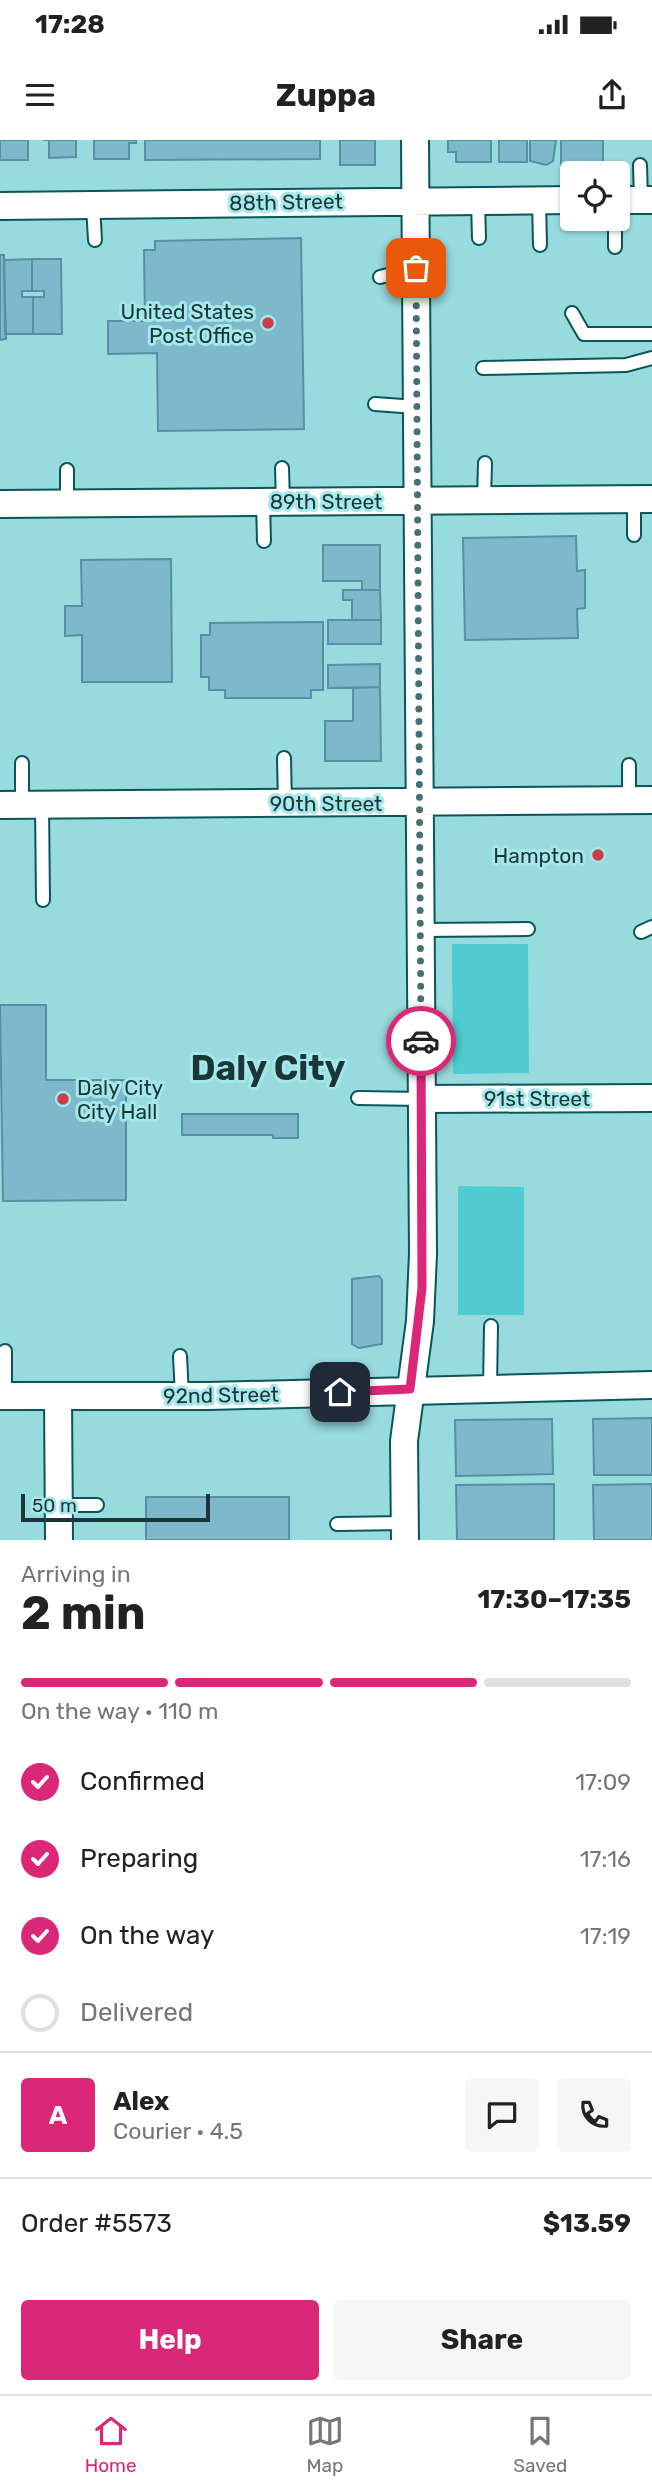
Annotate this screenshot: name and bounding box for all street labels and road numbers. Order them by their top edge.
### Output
street label: 88th Street [229,189,343,215]
street label: 89th Street [270,489,382,514]
street label: 90th Street [270,791,382,816]
street label: 91st Street [484,1086,590,1111]
street label: 92nd Street [163,1381,279,1409]

